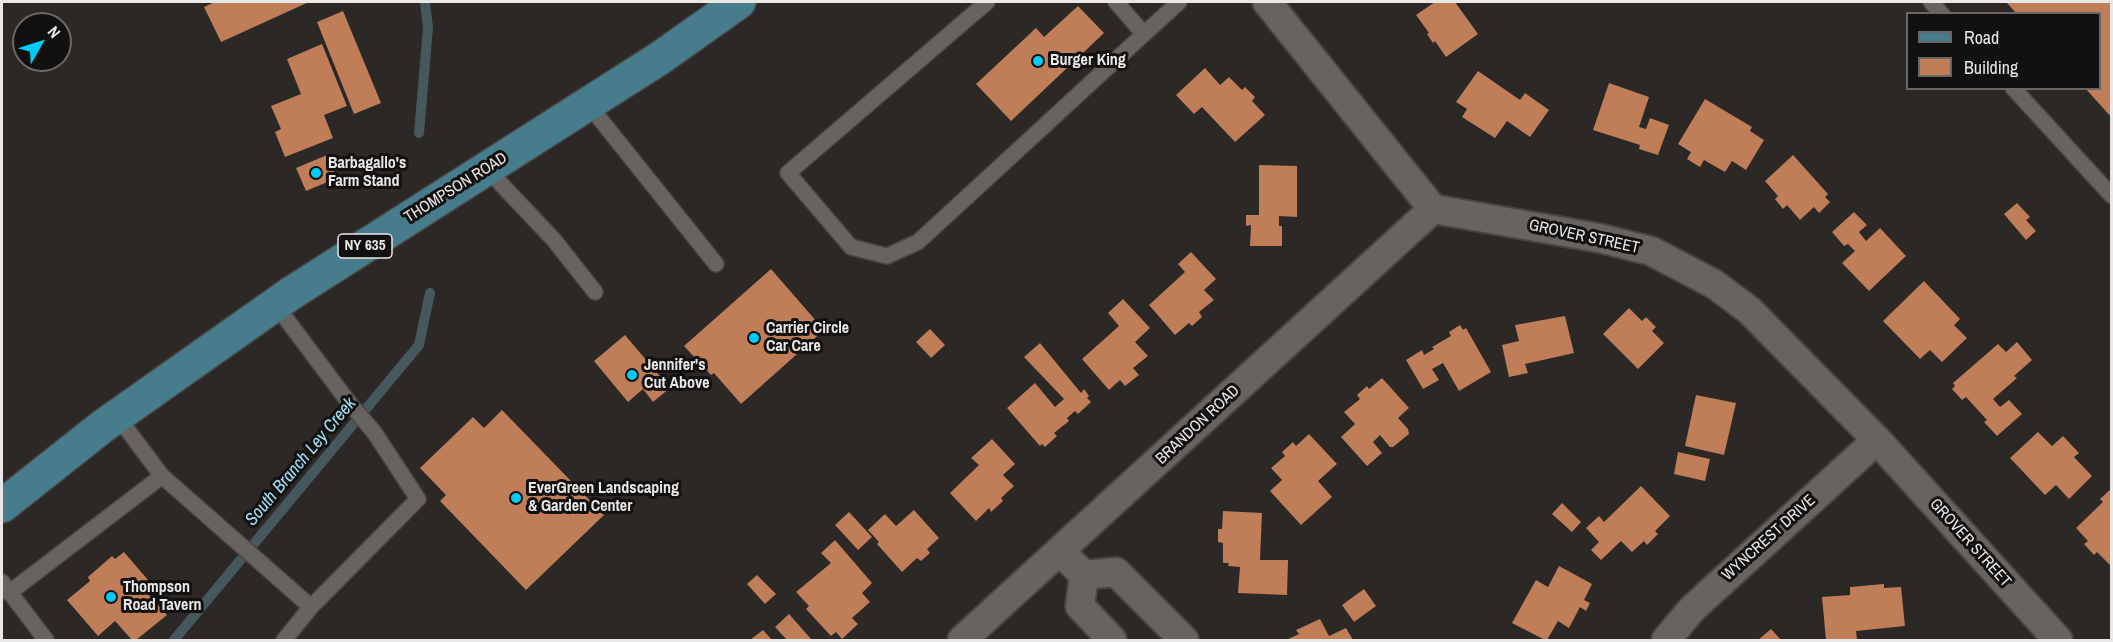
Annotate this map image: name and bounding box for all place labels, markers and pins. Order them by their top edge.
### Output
place label: Burger King [1050,51,1126,71]
marker: Burger King [1031,54,1045,68]
place label: Barbagallo's Farm Stand [328,154,406,192]
marker: Barbagallo's Farm Stand [309,166,323,180]
place label: Carrier Circle Car Care [766,319,849,357]
marker: Carrier Circle Car Care [747,331,761,345]
place label: Jennifer's Cut Above [644,356,710,394]
marker: Jennifer's Cut Above [625,368,639,382]
place label: EverGreen Landscaping & Garden Center [528,479,679,517]
marker: EverGreen Landscaping & Garden Center [509,491,523,505]
place label: Thompson Road Tavern [123,578,202,616]
marker: Thompson Road Tavern [104,590,118,604]

